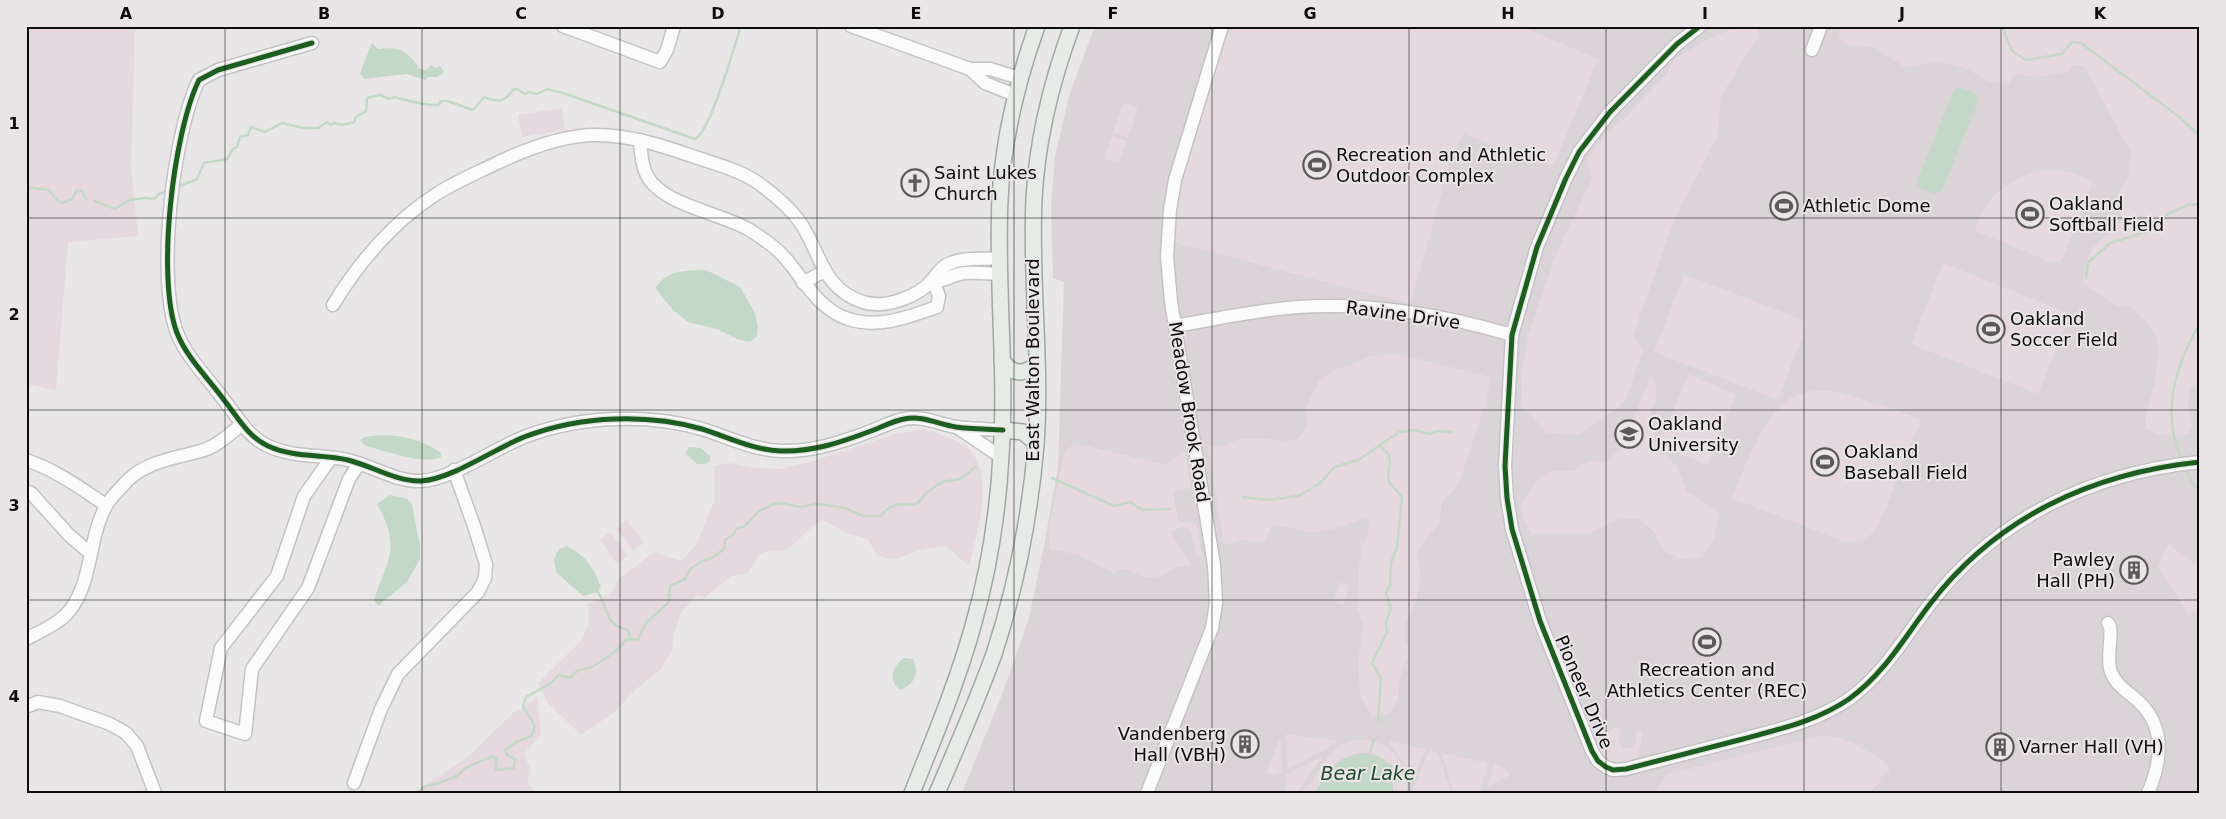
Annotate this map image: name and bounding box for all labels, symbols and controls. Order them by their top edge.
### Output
text: A [120,4,133,23]
text: B [318,4,330,23]
text: C [515,4,527,23]
text: D [711,4,725,23]
text: E [911,4,921,23]
text: F [1108,4,1118,23]
text: G [1303,4,1317,23]
text: H [1501,4,1515,23]
text: I [1702,4,1708,23]
text: J [1898,4,1905,23]
text: K [2094,4,2107,23]
text: 1 [8,114,20,133]
place label: Recreation and Athletic Outdoor Complex [1336,144,1546,186]
sports icon: Recreation and Athletic Outdoor Complex [1302,150,1332,180]
place label: Saint Lukes Church [934,162,1037,204]
church icon: Saint Lukes Church [900,168,930,198]
sports icon: Athletic Dome [1769,191,1799,221]
place label: Oakland Softball Field [2049,193,2164,235]
place label: Athletic Dome [1803,195,1931,216]
sports icon: Oakland Softball Field [2015,199,2045,229]
street label: East Walton Boulevard [1022,258,1043,462]
street label: Ravine Drive [1345,296,1461,333]
text: 2 [8,305,20,324]
place label: Oakland Soccer Field [2010,308,2118,350]
sports icon: Oakland Soccer Field [1976,314,2006,344]
street label: Meadow Brook Road [1165,320,1214,504]
place label: Oakland University [1648,413,1739,455]
school or university icon: Oakland University [1614,419,1644,449]
place label: Oakland Baseball Field [1844,441,1968,483]
sports icon: Oakland Baseball Field [1810,447,1840,477]
text: 3 [8,496,20,515]
place label: Pawley Hall (PH) [2036,549,2115,591]
building icon: Pawley Hall (PH) [2119,555,2149,585]
sports icon: Recreation and Athletics Center (REC) [1692,627,1722,657]
street label: Pioneer Drive [1551,632,1618,752]
place label: Recreation and Athletics Center (REC) [1607,659,1807,701]
text: 4 [8,687,20,706]
place label: Vandenberg Hall (VBH) [1118,723,1226,765]
building icon: Vandenberg Hall (VBH) [1230,729,1260,759]
building icon: Varner Hall (VH) [1985,732,2015,762]
place label: Varner Hall (VH) [2019,736,2164,757]
water label: Bear Lake [1320,762,1416,784]

